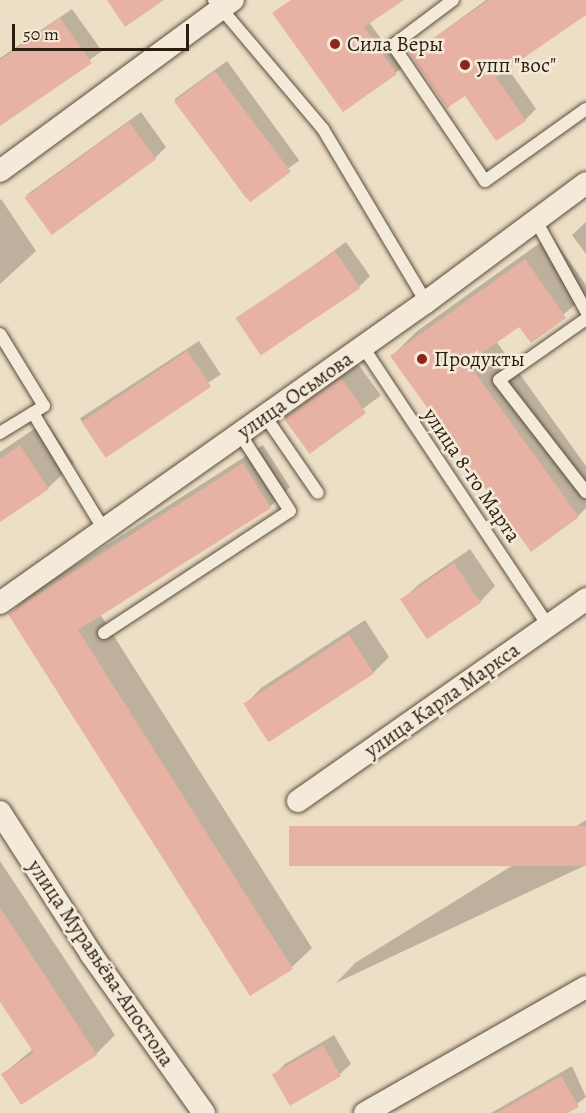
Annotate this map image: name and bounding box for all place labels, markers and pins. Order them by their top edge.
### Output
place label: Сила Веры [347,31,443,57]
marker: Сила Веры [328,37,342,51]
place label: упп "вос" [477,52,557,78]
marker: упп "вос" [458,58,472,72]
place label: Продукты [434,346,525,372]
marker: Продукты [415,352,429,366]

